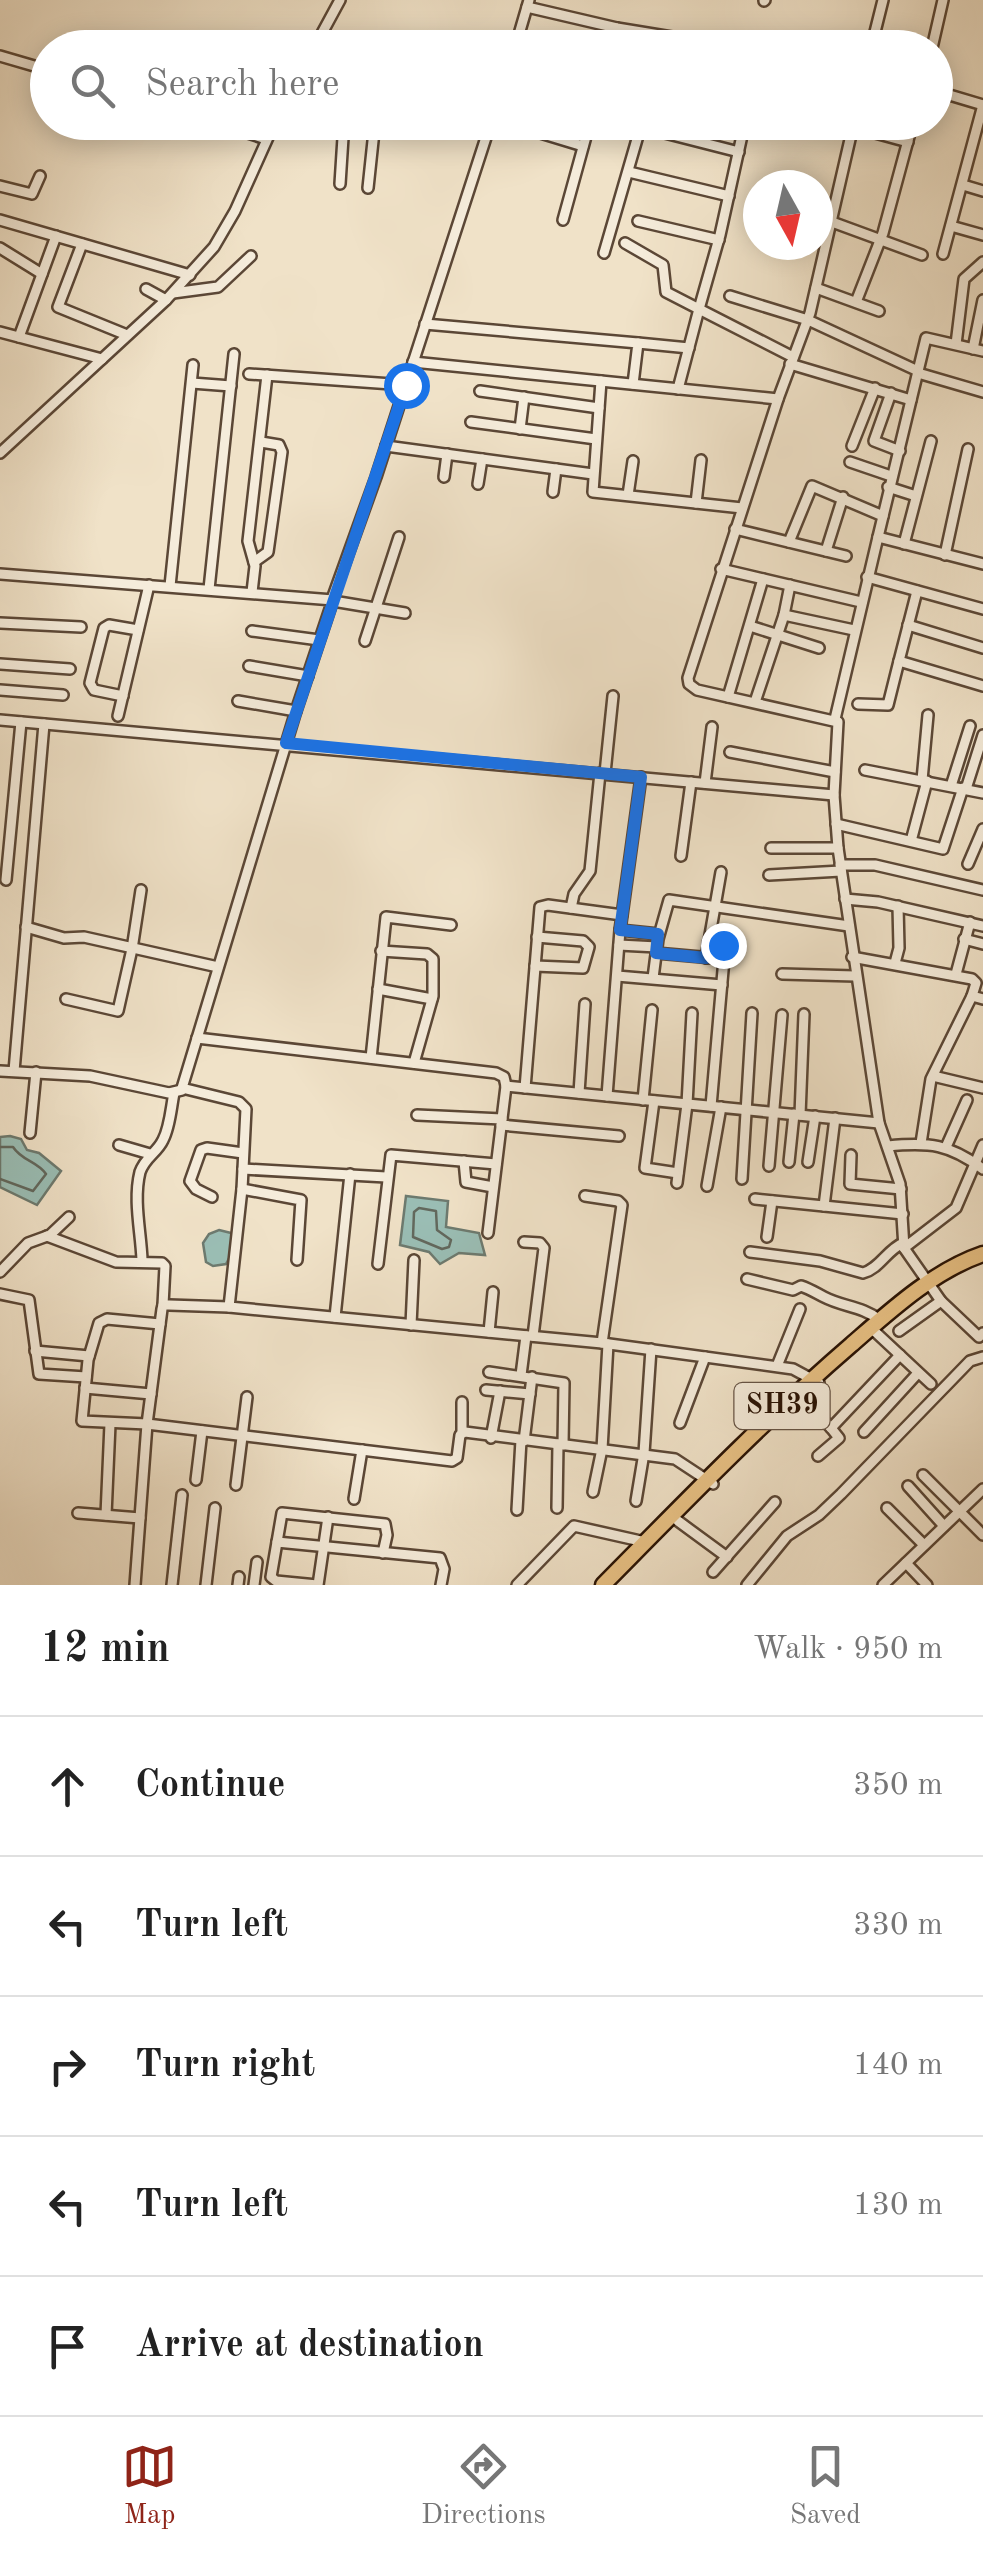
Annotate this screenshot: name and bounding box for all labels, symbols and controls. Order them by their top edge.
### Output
search box [30,30,953,140]
icon: search [65,58,120,113]
text: Search here [145,66,340,104]
north arrow [743,170,833,260]
route start [384,363,430,409]
route end [701,923,747,969]
road number: SH39 [734,1383,830,1429]
text: 12 min [40,1629,170,1671]
text: Walk · 950 m [753,1634,943,1666]
icon: ahead [40,1759,95,1814]
text: Continue [135,1767,285,1805]
text: 350 m [853,1770,943,1802]
icon: left [40,1899,95,1954]
text: Turn left [135,1907,288,1945]
text: 330 m [853,1910,943,1942]
icon: right [40,2039,95,2094]
text: Turn right [135,2047,315,2085]
text: 140 m [853,2050,943,2082]
icon: left [40,2179,95,2234]
text: Turn left [135,2187,288,2225]
text: 130 m [853,2190,943,2222]
icon: arrive [40,2319,95,2374]
text: Arrive at destination [135,2327,484,2365]
tab: Map [122,2439,177,2534]
tab: Directions [421,2439,546,2534]
tab: Saved [790,2439,861,2534]

